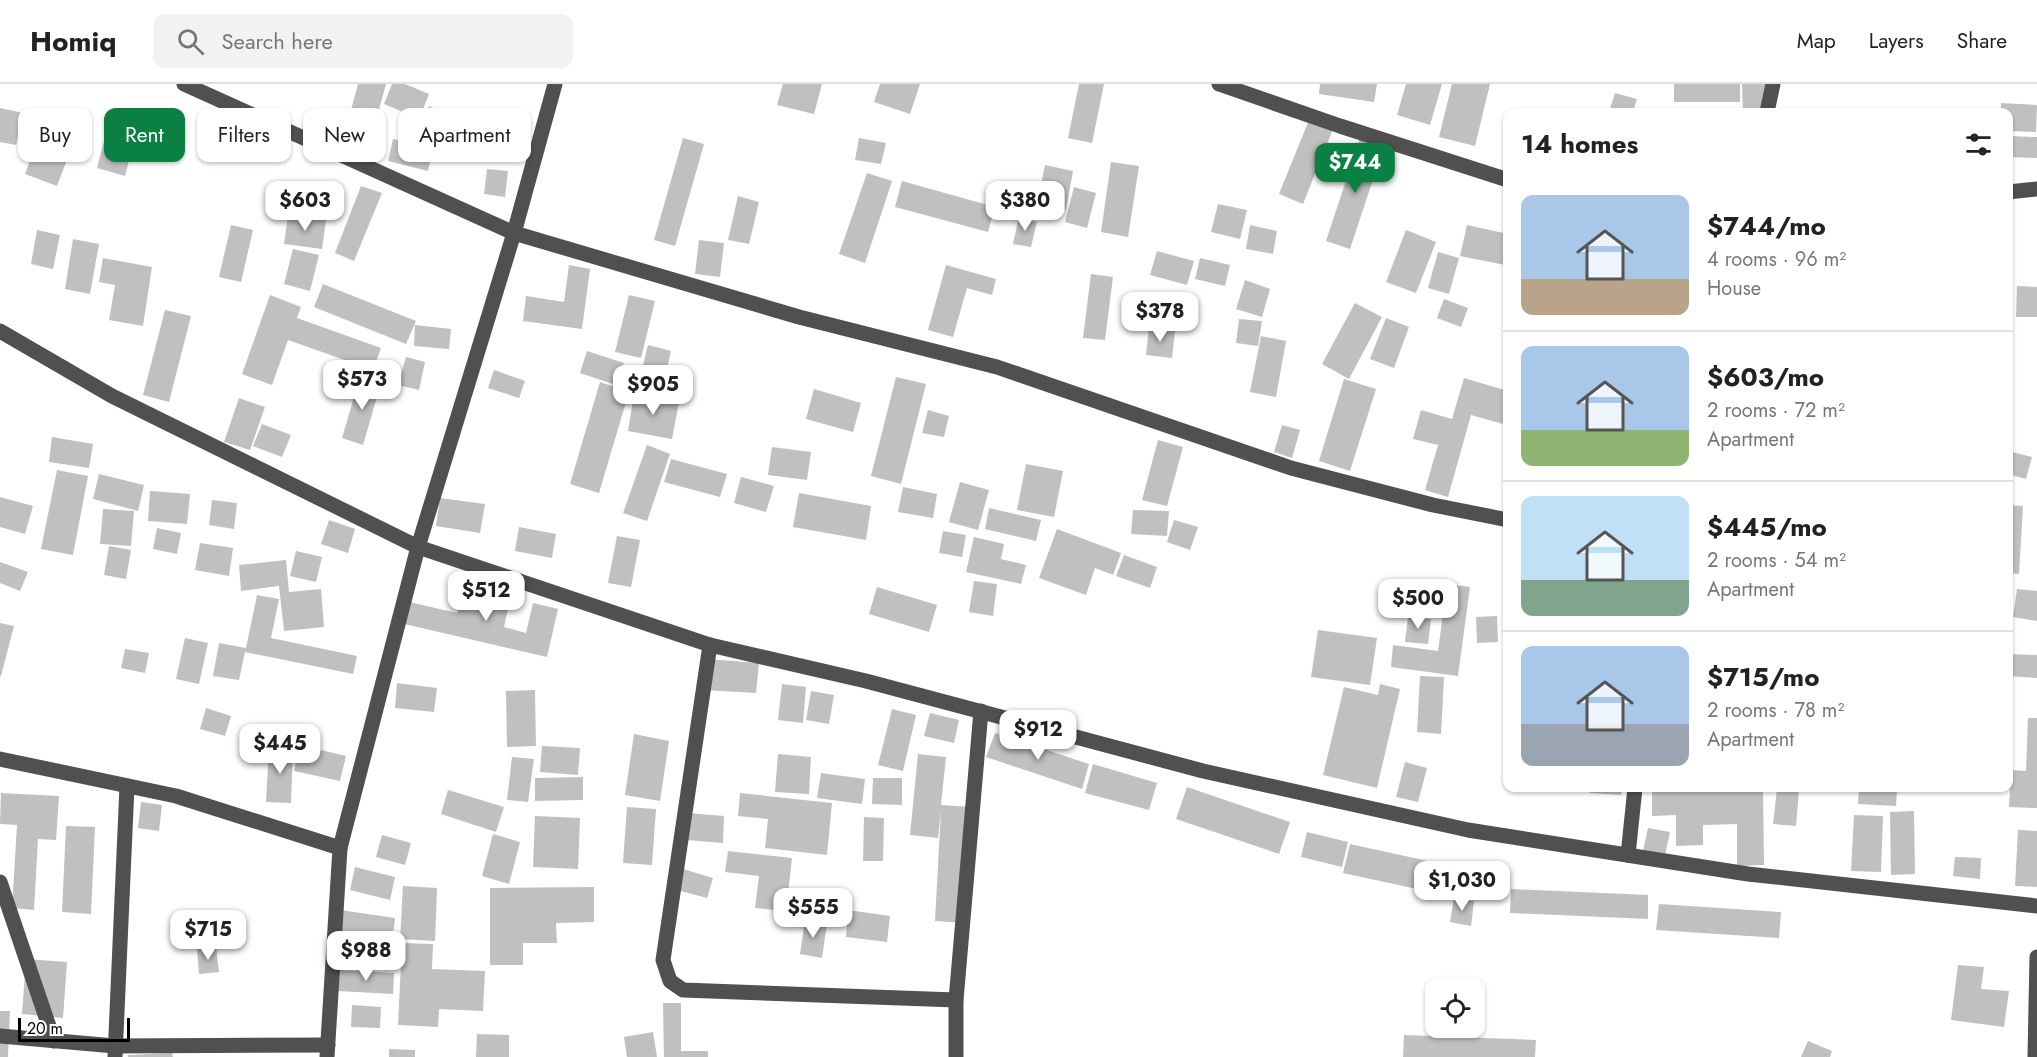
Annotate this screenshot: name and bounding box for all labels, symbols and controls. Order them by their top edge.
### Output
search box [153,14,573,68]
text: Homiq [30,21,117,62]
icon: search [174,25,207,58]
text: Search here [222,25,333,57]
text: Map [1797,26,1836,56]
text: Layers [1869,26,1924,56]
text: Share [1957,26,2007,56]
chip: Buy [18,108,92,162]
chip: Rent [104,108,185,162]
chip: Filters [197,108,291,162]
chip: New [303,108,386,162]
chip: Apartment [398,108,531,162]
text: 14 homes [1521,125,1638,163]
icon: filters [1962,128,1995,161]
pin: $744 [1319,143,1391,194]
text: $744 [1329,148,1381,177]
pin: $603 [269,181,341,232]
pin: $380 [989,181,1061,232]
text: $603 [279,186,331,215]
text: $380 [1000,186,1050,215]
text: $744/mo [1707,207,1826,245]
icon: home [1569,219,1641,291]
text: 4 rooms · 96 m² [1707,245,1846,274]
text: House [1707,274,1761,303]
pin: $378 [1124,292,1196,343]
text: $378 [1135,297,1185,326]
text: $603/mo [1707,358,1824,396]
pin: $573 [326,360,398,411]
text: $573 [337,365,387,394]
pin: $905 [617,365,689,416]
text: $905 [627,370,679,399]
icon: home [1569,370,1641,442]
text: 2 rooms · 72 m² [1707,396,1845,425]
text: Apartment [1707,425,1794,454]
text: $445/mo [1707,508,1827,546]
icon: home [1569,520,1641,592]
text: 2 rooms · 54 m² [1707,546,1846,575]
pin: $512 [450,571,522,622]
text: Apartment [1707,575,1794,604]
text: $512 [462,576,510,605]
pin: $500 [1382,579,1454,630]
text: $500 [1392,584,1444,613]
text: $715/mo [1707,658,1820,696]
icon: home [1569,670,1641,742]
text: 2 rooms · 78 m² [1707,696,1844,725]
pin: $912 [1002,710,1074,761]
text: $912 [1013,715,1063,744]
pin: $445 [244,724,316,775]
text: Apartment [1707,725,1794,754]
text: $445 [253,729,307,758]
pin: $1,030 [1413,861,1511,912]
text: $1,030 [1428,866,1496,895]
pin: $555 [777,888,849,939]
text: $555 [787,893,839,922]
pin: $715 [172,910,244,961]
text: $715 [184,915,232,944]
pin: $988 [330,931,402,982]
text: $988 [341,936,391,965]
map controls [1425,978,1485,1038]
button: locate [1425,978,1485,1038]
scale bar [18,1015,130,1042]
text: 20 m [27,1017,63,1040]

